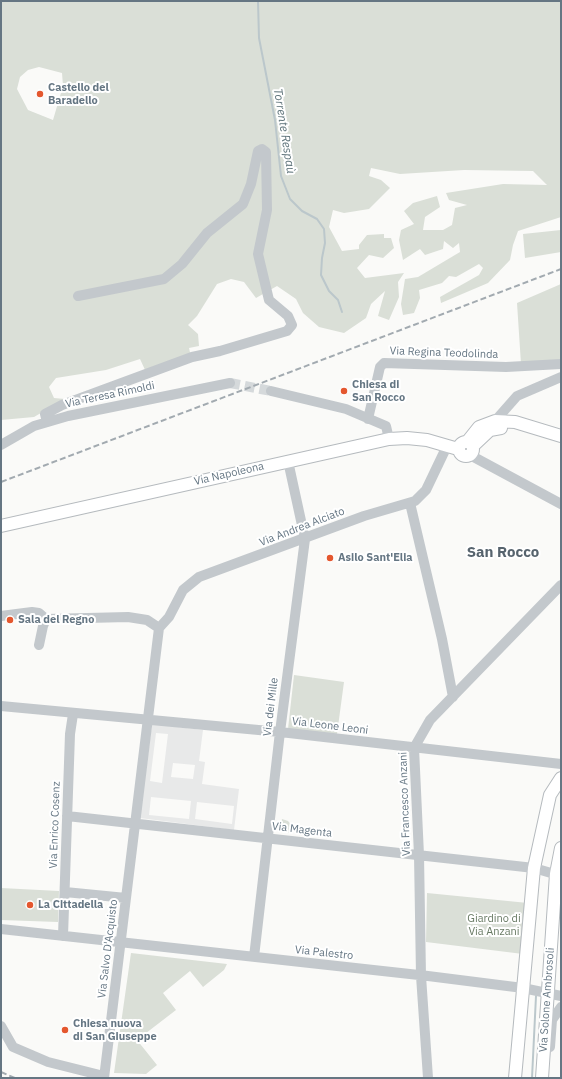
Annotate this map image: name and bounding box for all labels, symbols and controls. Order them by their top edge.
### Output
place label: Castello del Baradello [48,81,109,107]
water label: Torrente Respaù [270,87,298,175]
marker: Castello del Baradello [35,89,45,99]
street label: Via Regina Teodolinda [389,345,499,361]
place label: Chiesa di San Rocco [352,378,405,404]
street label: Via Teresa Rimoldi [64,379,156,411]
marker: Chiesa di San Rocco [339,386,349,396]
street label: Via Napoleona [193,460,265,488]
street label: Via Andrea Alciato [257,505,347,549]
district label: San Rocco [467,544,539,562]
place label: Asilo Sant'Elia [338,551,413,565]
marker: Asilo Sant'Elia [325,553,335,563]
place label: Sala del Regno [18,613,94,627]
marker: Sala del Regno [5,615,15,625]
street label: Via dei Mille [261,677,281,737]
street label: Via Leone Leoni [291,715,369,737]
street label: Via Francesco Anzani [397,752,413,856]
street label: Via Enrico Cosenz [47,781,63,869]
street label: Via Magenta [271,820,333,840]
place label: La Cittadella [38,898,103,912]
street label: Via Salvo D'Acquisto [95,899,121,999]
marker: La Cittadella [25,900,35,910]
park label: Giardino di Via Anzani [467,912,521,938]
street label: Via Palestro [294,943,354,963]
street label: Via Solone Ambrosoli [537,947,557,1053]
place label: Chiesa nuova di San Giuseppe [73,1017,157,1043]
marker: Chiesa nuova di San Giuseppe [60,1025,70,1035]

